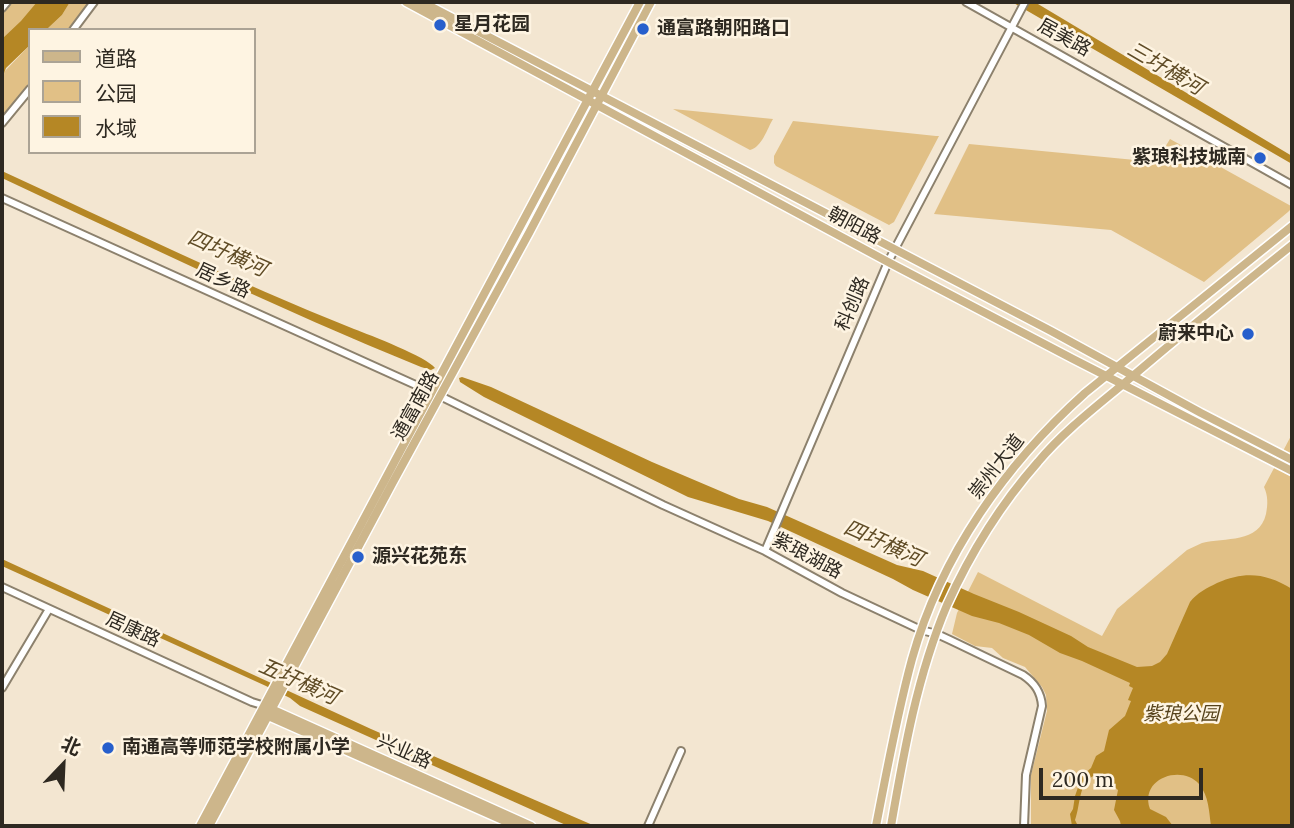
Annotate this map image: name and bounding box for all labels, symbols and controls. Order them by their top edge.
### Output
place label: 星月花园 [454,14,530,36]
street label: 居美路 [1034,14,1094,62]
marker: 星月花园 [432,17,448,33]
place label: 通富路朝阳路口 [657,18,790,40]
marker: 通富路朝阳路口 [635,21,651,37]
legend [28,28,256,154]
water label: 三圩横河 [1122,37,1208,101]
text: 道路 [95,45,137,72]
text: 公园 [95,80,137,107]
text: 水域 [95,115,137,142]
place label: 紫琅科技城南 [1132,147,1246,169]
marker: 紫琅科技城南 [1252,150,1268,166]
street label: 朝阳路 [823,203,885,249]
water label: 四圩横河 [184,225,270,283]
street label: 居乡路 [192,259,254,303]
street label: 科创路 [831,273,875,335]
place label: 蔚来中心 [1158,323,1234,345]
marker: 蔚来中心 [1240,326,1256,342]
street label: 通富南路 [388,367,444,445]
street label: 崇州大道 [965,430,1029,504]
water label: 四圩横河 [840,515,926,573]
street label: 紫琅湖路 [768,528,846,584]
place label: 源兴花苑东 [372,546,467,568]
marker: 源兴花苑东 [350,549,366,565]
street label: 居康路 [102,608,164,652]
water label: 五圩横河 [255,653,341,711]
park label: 紫琅公园 [1143,704,1219,726]
north arrow [28,730,98,800]
street label: 兴业路 [373,730,435,774]
text: 北 [58,731,85,760]
place label: 南通高等师范学校附属小学 [122,737,350,759]
marker: 南通高等师范学校附属小学 [100,740,116,756]
scale bar [1042,754,1206,798]
text: 200 m [1052,766,1114,793]

